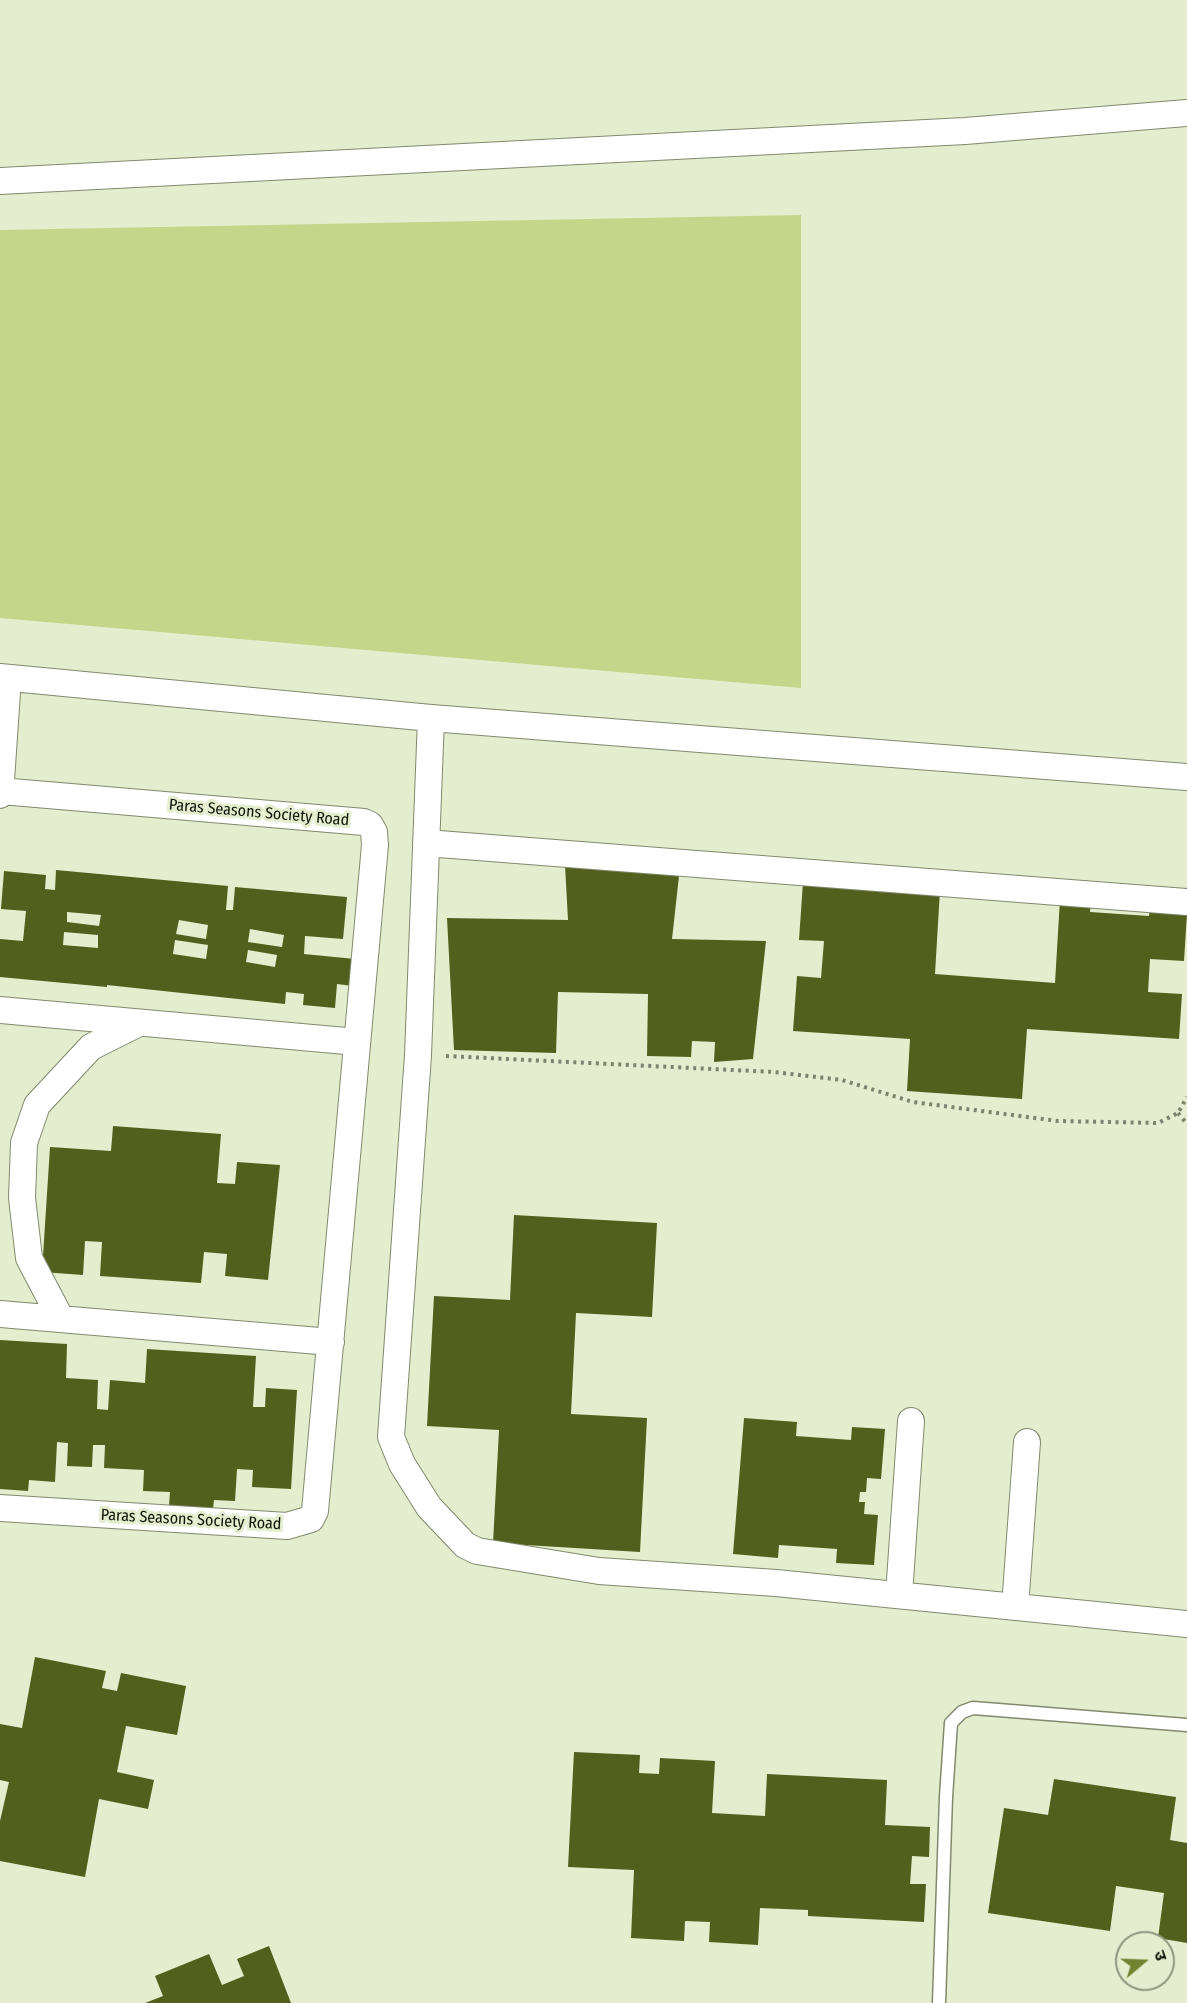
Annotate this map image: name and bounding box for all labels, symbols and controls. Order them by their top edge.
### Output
street label: Paras Seasons Society Road [168,796,350,830]
street label: Paras Seasons Society Road [100,1506,282,1534]
north arrow [1115,1931,1175,1991]
text: उ [1150,1948,1171,1963]

